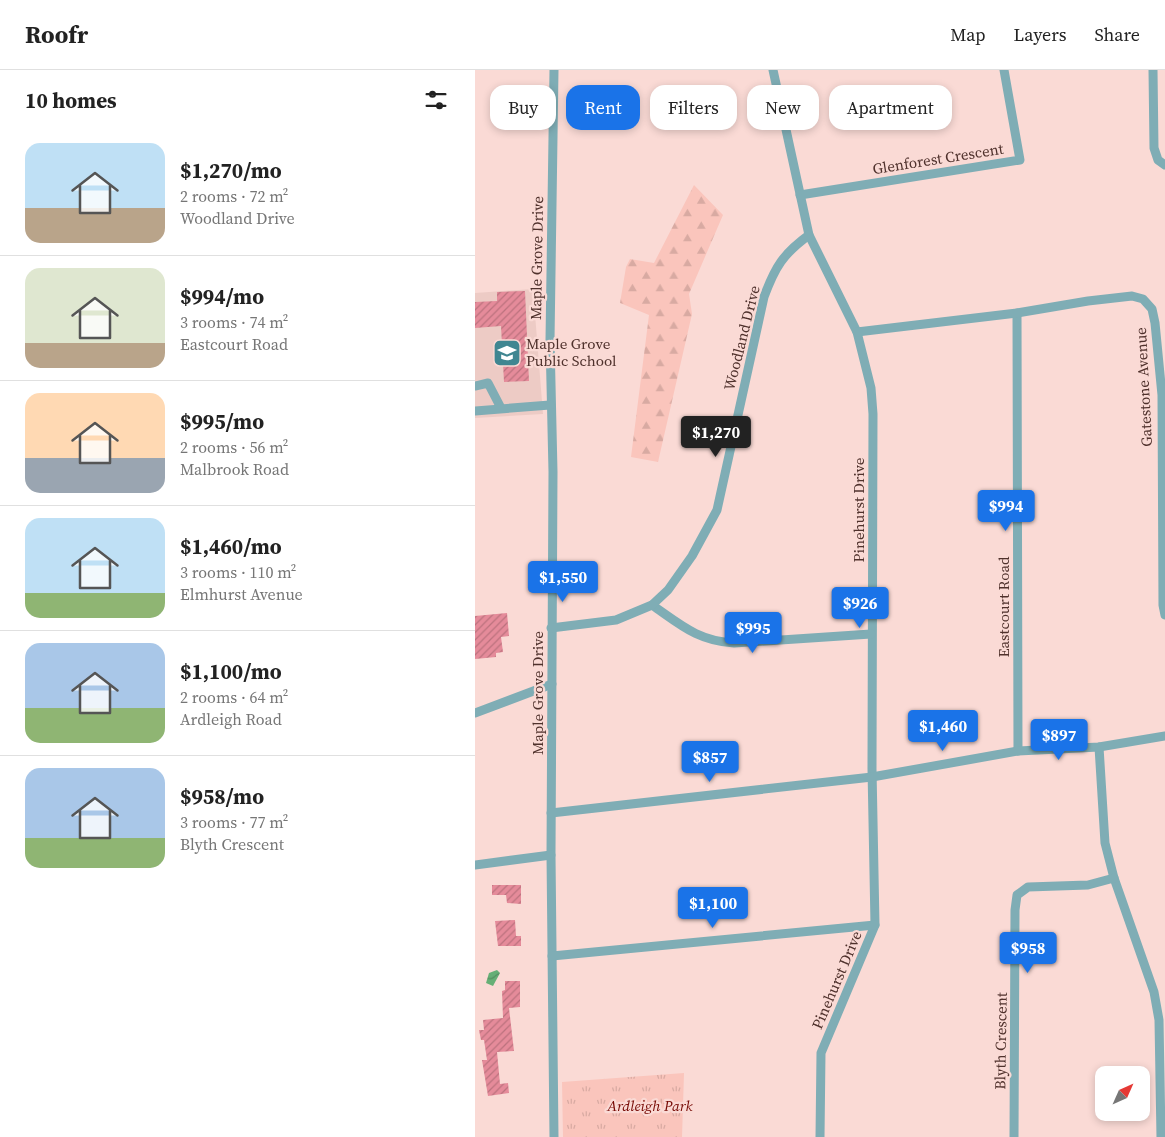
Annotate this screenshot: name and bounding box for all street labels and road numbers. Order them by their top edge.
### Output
street label: Glenforest Crescent [871,138,1005,179]
street label: Maple Grove Drive [525,195,548,320]
street label: Woodland Drive [718,283,765,393]
street label: Gatestone Avenue [1130,326,1157,447]
street label: Pinehurst Drive [848,457,869,562]
street label: Eastcourt Road [993,556,1014,658]
street label: Maple Grove Drive [527,631,548,755]
street label: Pinehurst Drive [806,927,867,1032]
street label: Blyth Crescent [989,992,1012,1090]

